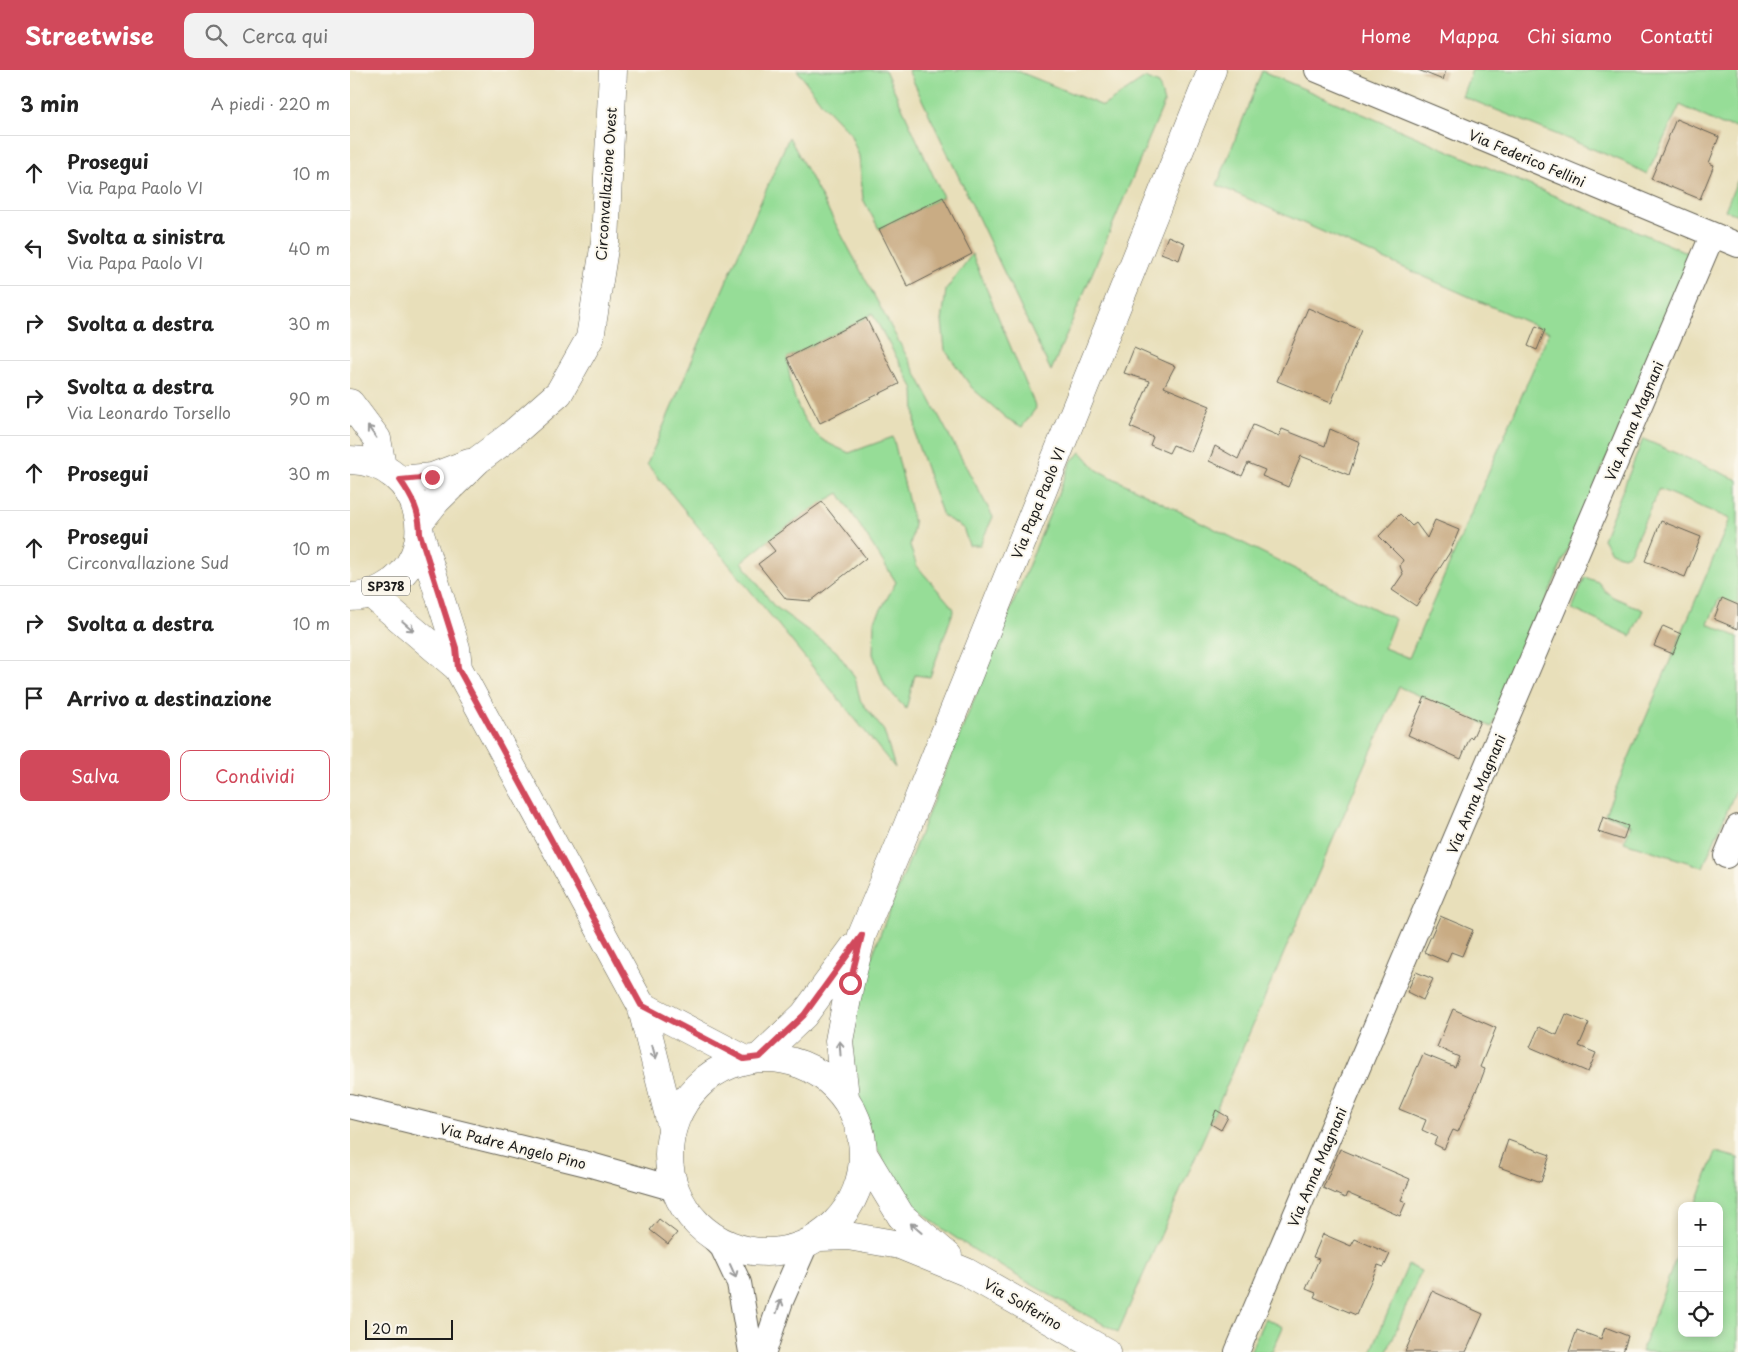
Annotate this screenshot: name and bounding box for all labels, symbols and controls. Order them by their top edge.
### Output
search box [184,13,534,58]
text: Streetwise [25,17,154,53]
icon: search [202,21,230,49]
text: Cerca qui [242,21,328,49]
text: Home [1361,22,1411,49]
text: Mappa [1439,22,1499,49]
text: Chi siamo [1527,22,1612,49]
text: Contatti [1640,22,1713,49]
text: 3 min [20,87,79,119]
text: A piedi · 220 m [211,91,330,115]
street label: Circonvallazione Ovest [590,106,622,261]
street label: Via Federico Fellini [1465,124,1589,192]
text: Prosegui [67,147,149,175]
icon: ahead [20,159,48,187]
text: 10 m [293,161,330,185]
text: Via Papa Paolo VI [67,175,203,199]
text: Svolta a sinistra [67,222,225,250]
icon: left [20,234,48,262]
text: 40 m [288,236,330,260]
text: Via Papa Paolo VI [67,250,203,274]
icon: right [20,309,48,337]
text: Svolta a destra [67,309,214,337]
text: 30 m [288,311,330,335]
street label: Via Anna Magnani [1599,358,1669,484]
text: Svolta a destra [67,372,214,400]
icon: right [20,384,48,412]
text: 90 m [289,386,330,410]
text: Via Leonardo Torsello [67,400,231,424]
one-way arrow [367,425,377,439]
street label: Via Papa Paolo VI [1006,444,1070,562]
icon: ahead [20,459,48,487]
text: Prosegui [67,459,149,487]
text: 30 m [288,461,330,485]
route end [421,466,444,489]
text: Prosegui [67,522,149,550]
icon: ahead [20,534,48,562]
text: 10 m [293,536,330,560]
text: Circonvallazione Sud [67,550,229,574]
road number: SP378 [362,576,410,596]
icon: right [20,609,48,637]
text: Svolta a destra [67,609,214,637]
text: 10 m [293,611,330,635]
one-way arrow [401,620,414,631]
icon: arrive [20,684,48,712]
text: Arrivo a destinazione [67,684,272,712]
street label: Via Anna Magnani [1441,731,1511,857]
button: Salva [20,750,170,801]
button: Condividi [180,750,330,801]
route start [839,972,862,995]
one-way arrow [836,1040,845,1056]
one-way arrow [649,1043,659,1059]
street label: Via Anna Magnani [1282,1104,1352,1230]
street label: Via Padre Angelo Pino [438,1118,589,1174]
map controls [1678,1202,1723,1337]
button: + [1678,1202,1723,1247]
one-way arrow [909,1223,922,1234]
button: − [1678,1247,1723,1292]
one-way arrow [729,1263,738,1278]
street label: Via Solferino [980,1273,1066,1335]
button: locate [1678,1292,1723,1337]
one-way arrow [775,1299,784,1314]
scale bar [365,1317,452,1340]
text: 20 m [372,1318,408,1339]

